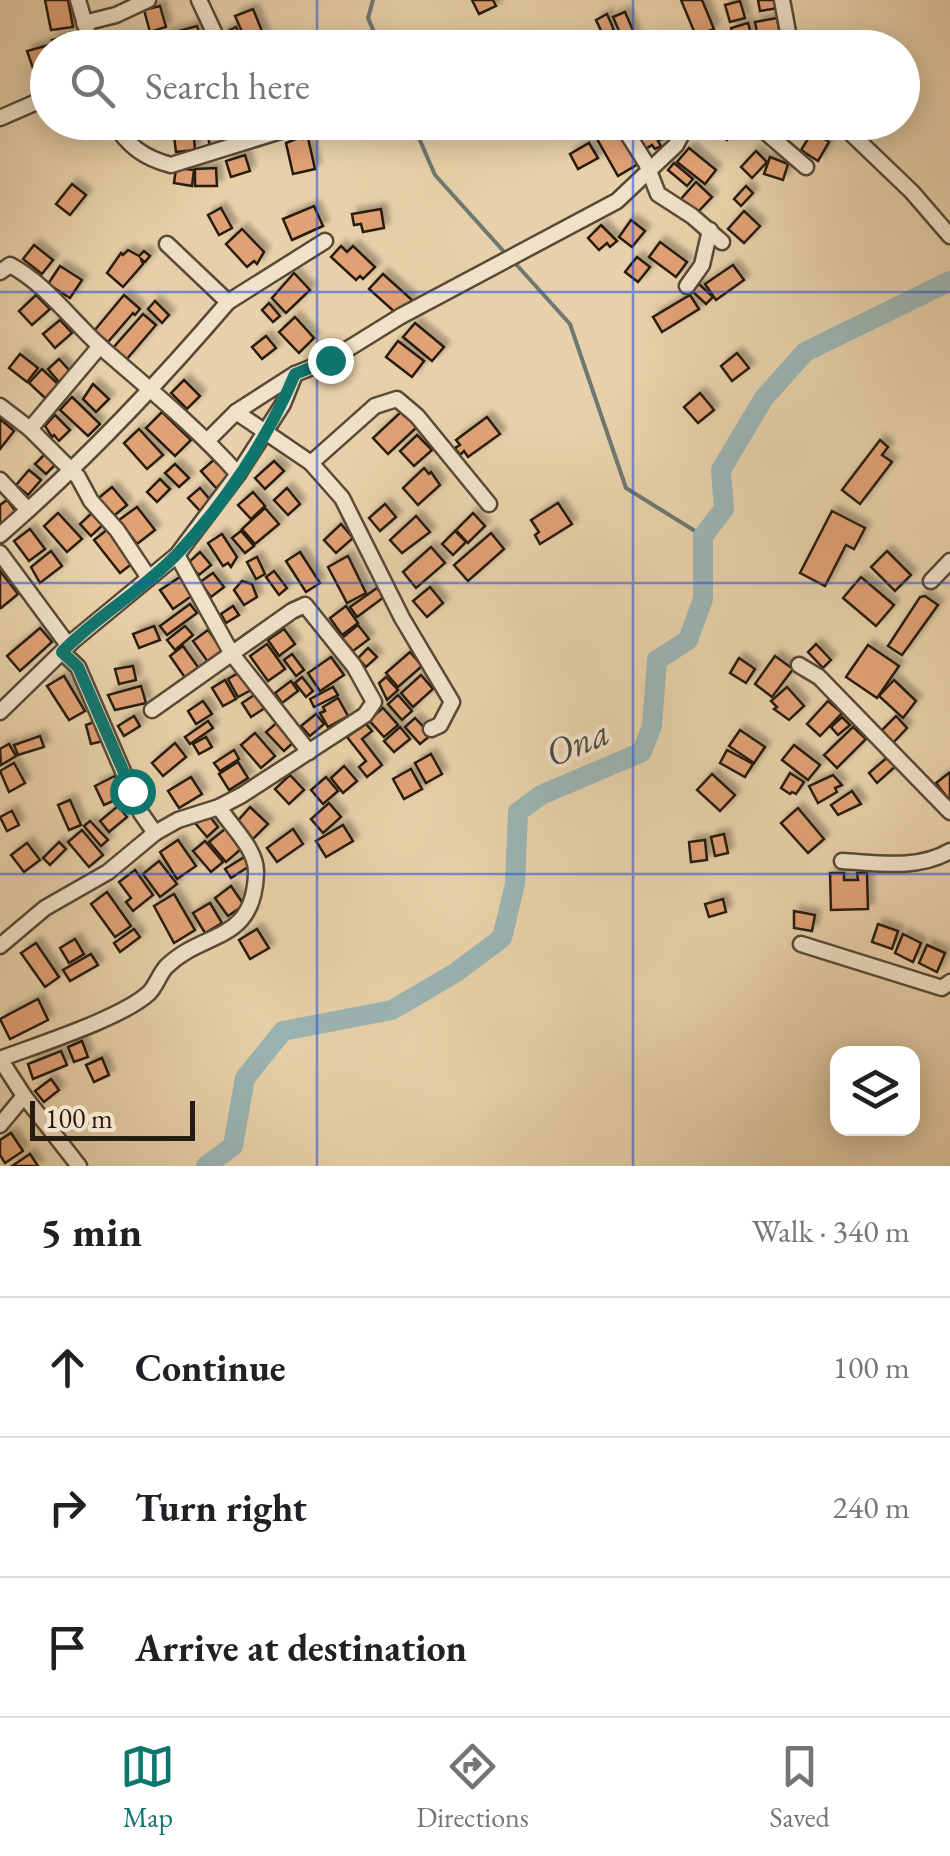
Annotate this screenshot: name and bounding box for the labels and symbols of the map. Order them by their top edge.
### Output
route end [308,338,354,384]
water label: Ona [537,707,617,777]
route start [110,769,156,815]
scale bar [30,1096,195,1140]

